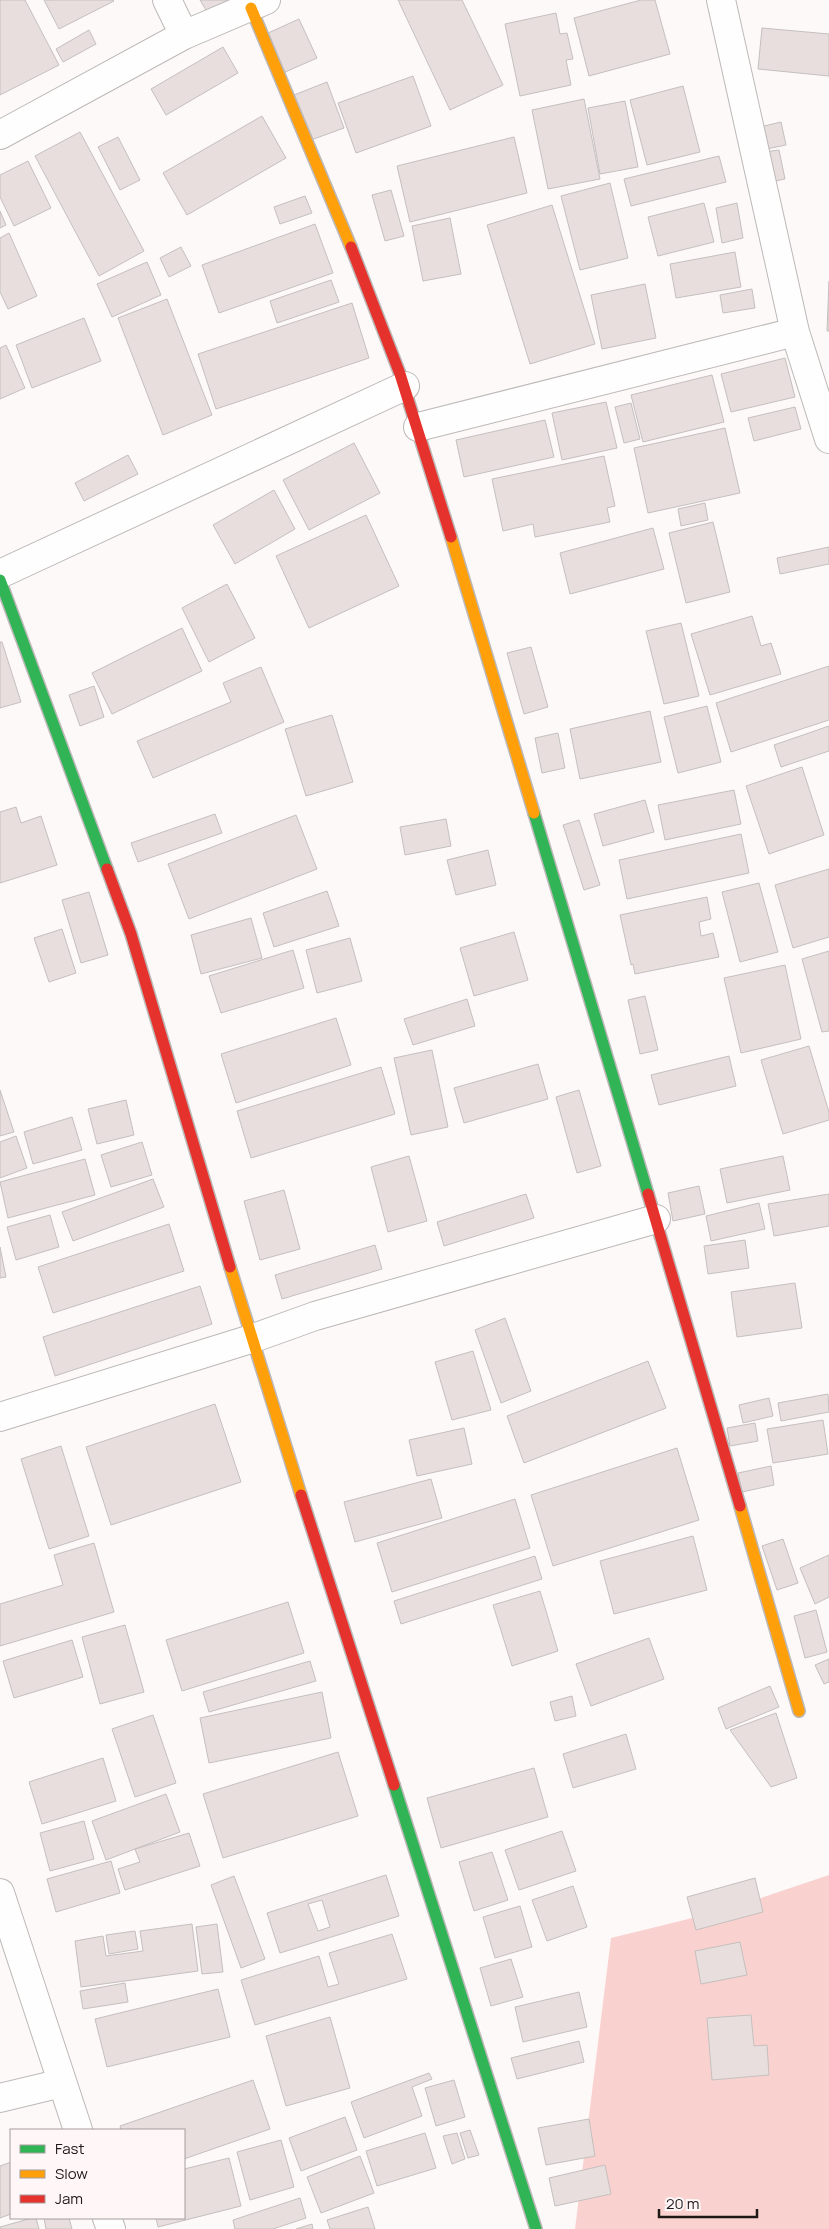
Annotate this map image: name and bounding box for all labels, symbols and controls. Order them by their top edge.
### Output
legend [10,2129,185,2219]
text: Fast [55,2138,84,2159]
text: Slow [55,2163,88,2184]
scale bar [659,2186,756,2218]
text: Jam [55,2188,83,2209]
text: 20 m [666,2193,699,2214]

